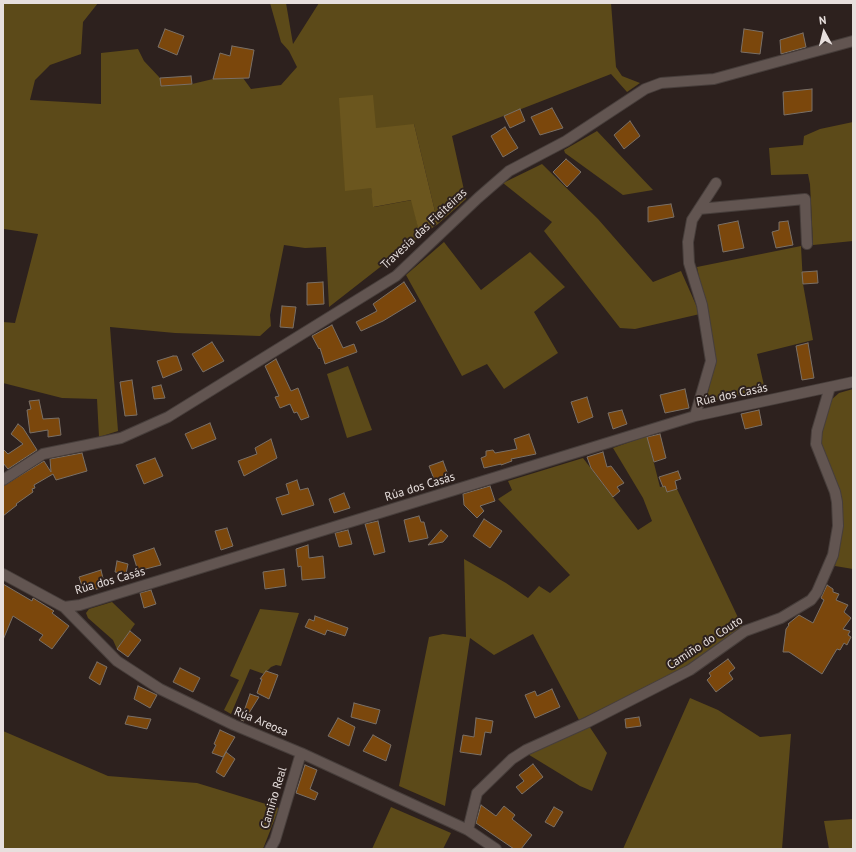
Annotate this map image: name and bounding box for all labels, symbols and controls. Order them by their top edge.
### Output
north arrow [804,12,844,52]
text: N [818,13,827,27]
street label: Travesía das Fieiteiras [378,185,470,273]
street label: Rúa dos Casás [695,380,769,410]
street label: Rúa dos Casás [383,470,457,504]
street label: Rúa dos Casás [73,564,147,598]
street label: Camiño do Couto [664,613,746,673]
street label: Rúa Areosa [232,704,290,740]
street label: Camiño Real [258,765,290,831]

